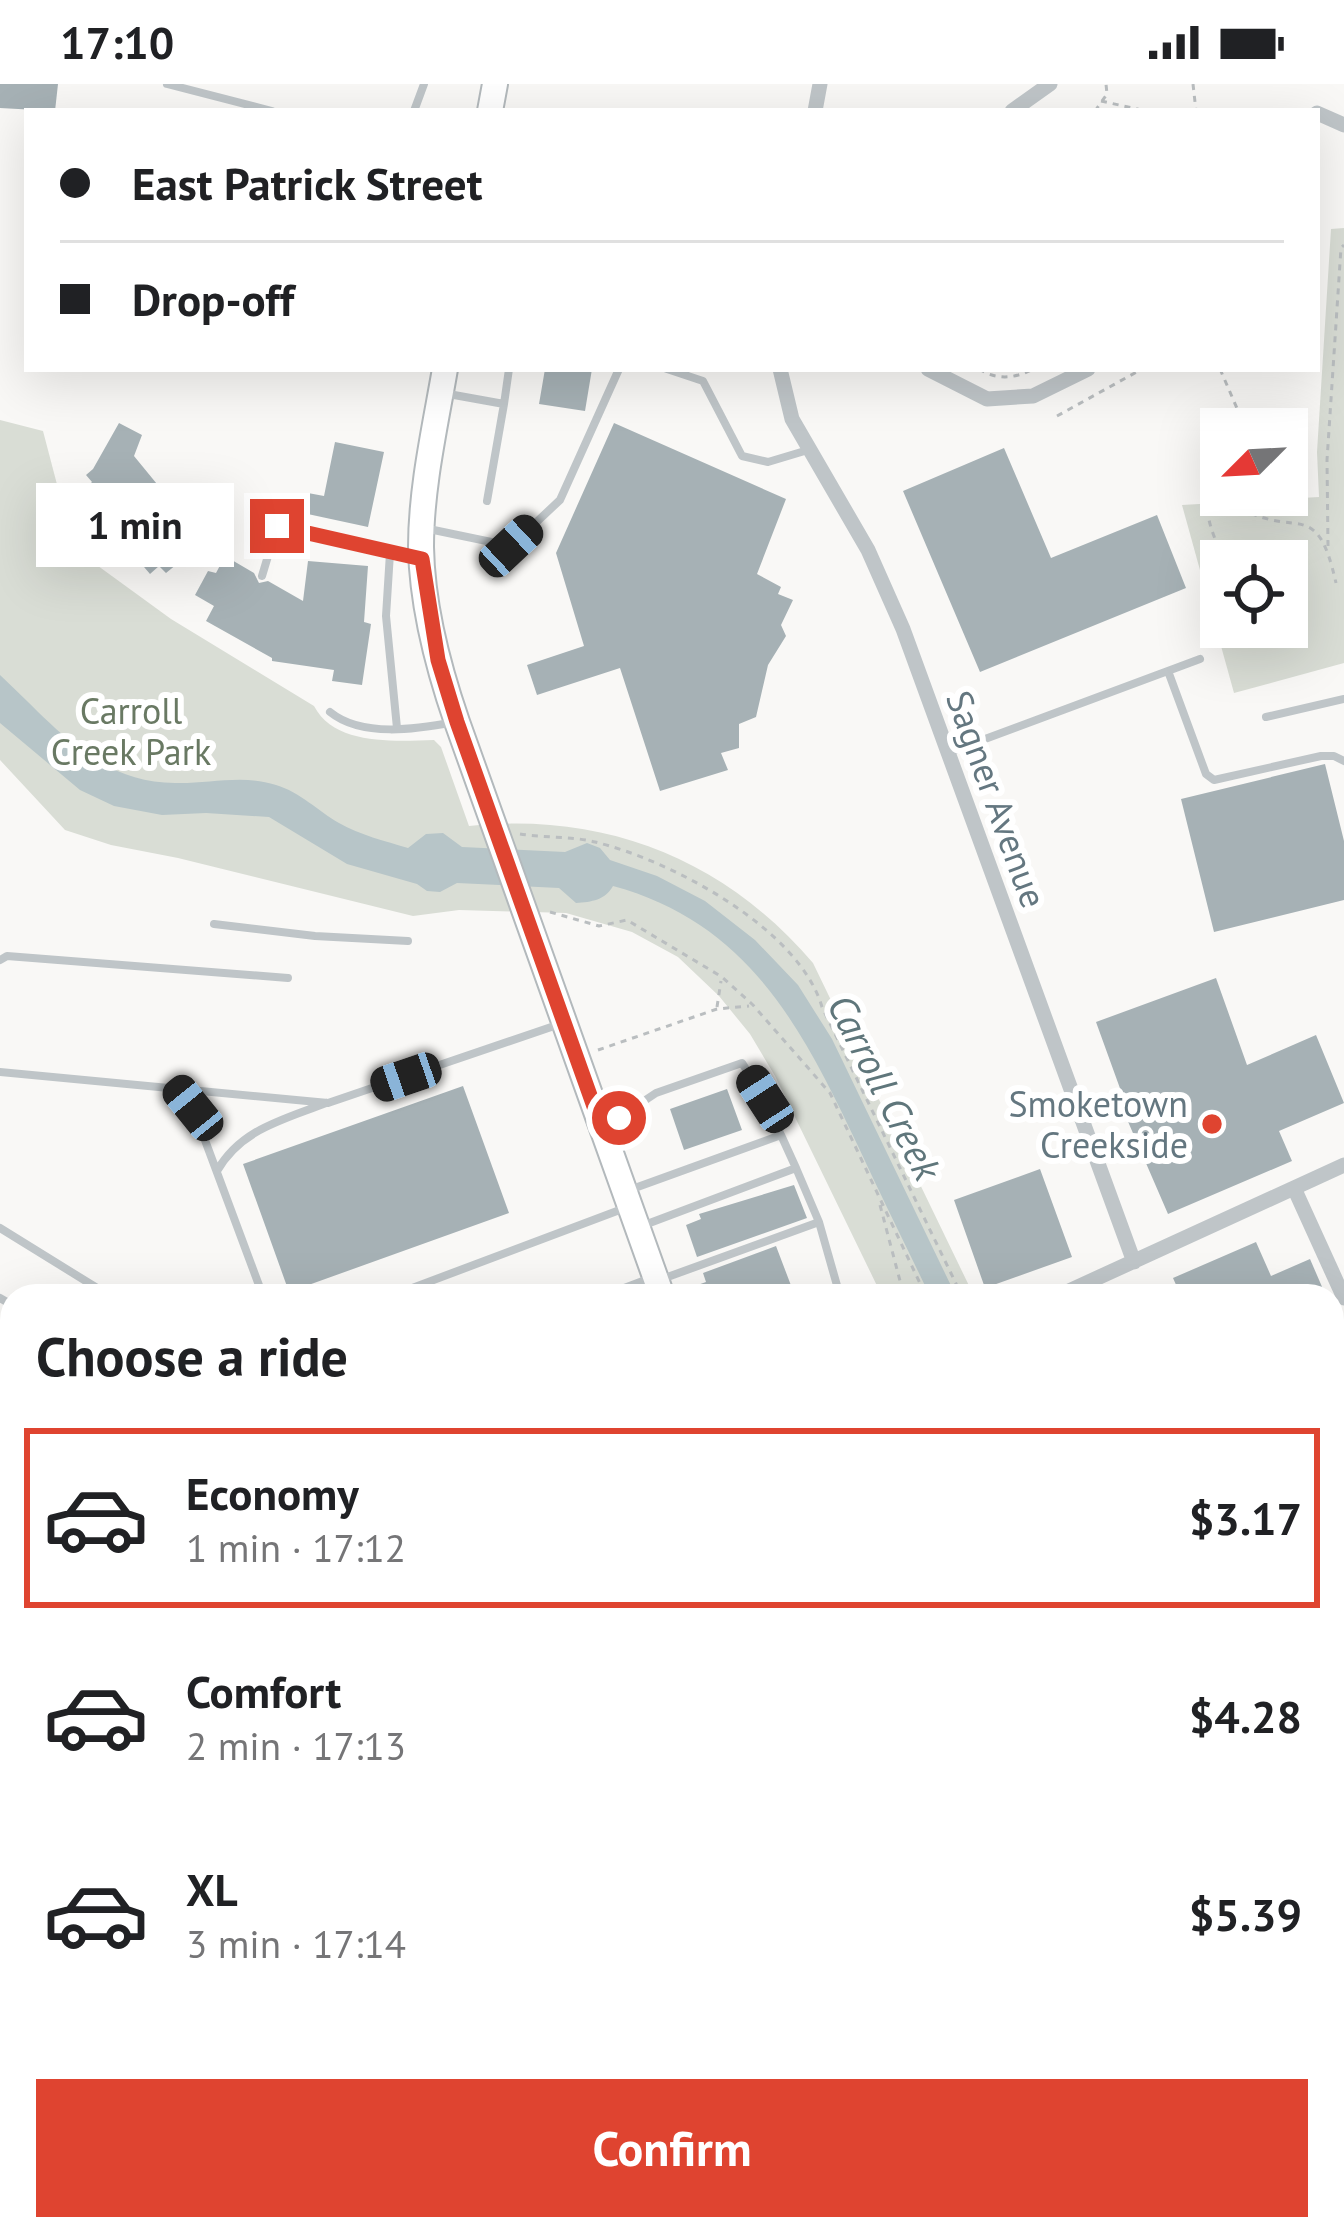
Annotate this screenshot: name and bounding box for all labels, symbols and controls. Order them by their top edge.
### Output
text: 17:10 [60,13,174,71]
text: East Patrick Street [132,154,482,212]
text: Drop-off [132,270,294,328]
north arrow [1200,408,1308,516]
map controls [1200,408,1308,648]
callout: 1 min [37,484,235,568]
text: 1 min [87,499,183,550]
route end [250,499,304,553]
car [472,508,550,584]
button: locate [1200,540,1308,648]
street label: Sagner Avenue [936,684,1058,914]
park label: Carroll Creek Park [51,687,211,775]
water label: Carroll Creek [817,986,954,1190]
car [366,1048,446,1106]
car [730,1059,800,1139]
car [156,1069,230,1147]
place label: Smoketown Creekside [1008,1080,1188,1168]
route start [592,1091,646,1145]
marker: Smoketown Creekside [1199,1111,1225,1137]
text: Choose a ride [36,1321,348,1391]
icon: car [42,1464,150,1572]
text: Economy [186,1464,359,1522]
text: $3.17 [1189,1489,1302,1547]
text: 1 min · 17:12 [186,1522,406,1573]
icon: car [42,1662,150,1770]
text: Comfort [186,1662,341,1720]
text: $4.28 [1189,1687,1302,1745]
text: 2 min · 17:13 [186,1720,406,1771]
icon: car [42,1860,150,1968]
text: XL [186,1860,238,1918]
text: $5.39 [1189,1885,1302,1943]
text: 3 min · 17:14 [186,1918,406,1969]
button: Confirm [36,2079,1308,2217]

